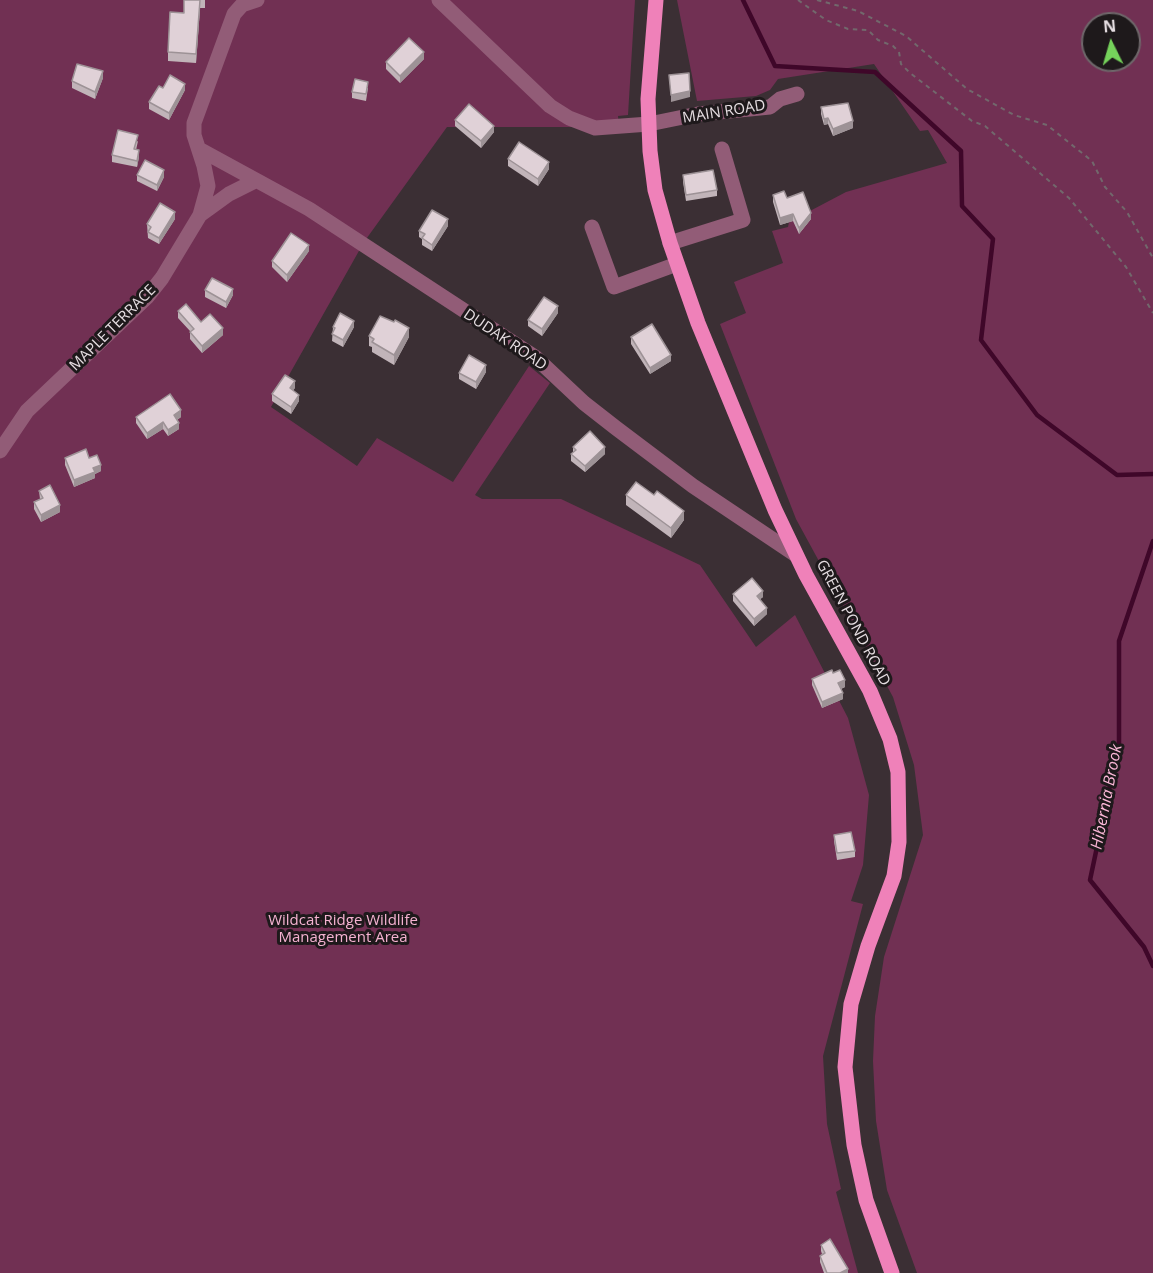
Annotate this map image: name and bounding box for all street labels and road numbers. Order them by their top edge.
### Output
street label: MAIN ROAD [681,97,767,127]
street label: MAPLE TERRACE [66,281,160,375]
street label: DUDAK ROAD [460,306,550,374]
street label: GREEN POND ROAD [812,557,894,689]

